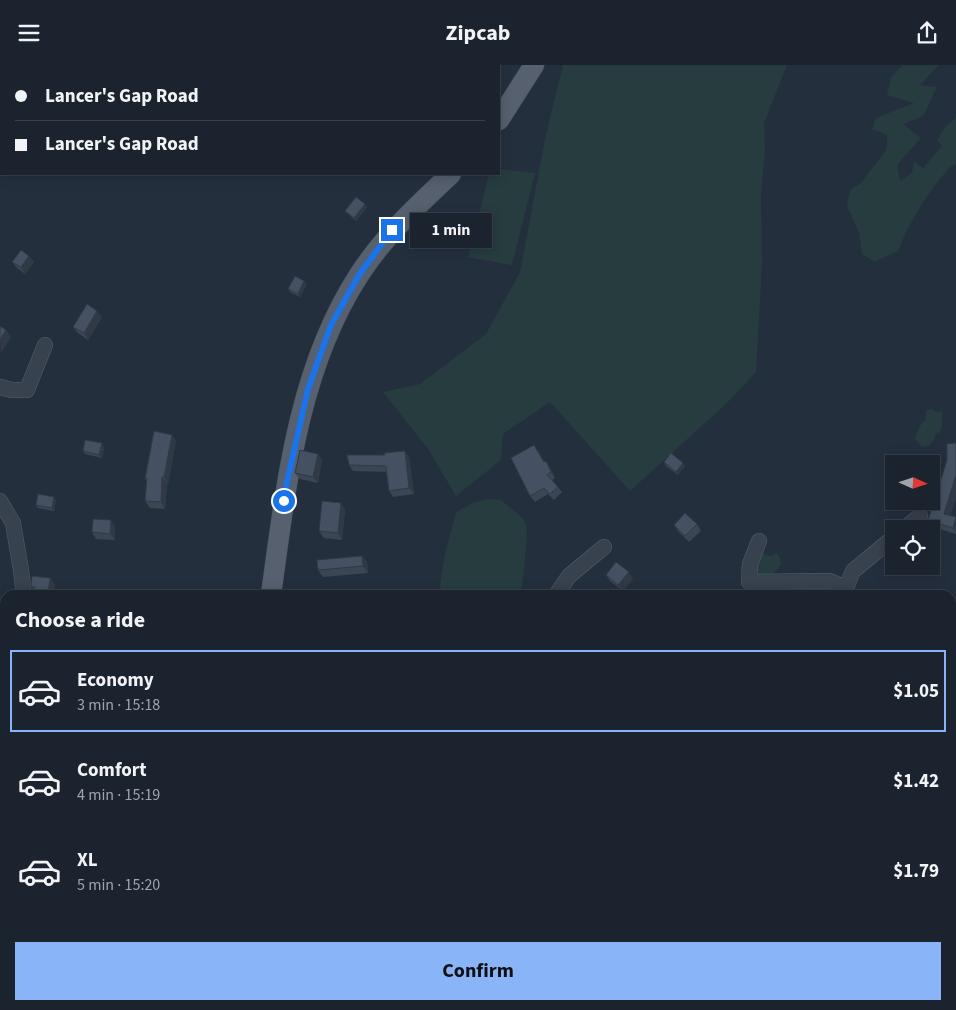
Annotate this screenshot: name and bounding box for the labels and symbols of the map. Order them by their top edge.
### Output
callout: 1 min [410,213,492,247]
route end [381,219,403,241]
north arrow [885,455,940,510]
route start [273,490,295,512]

